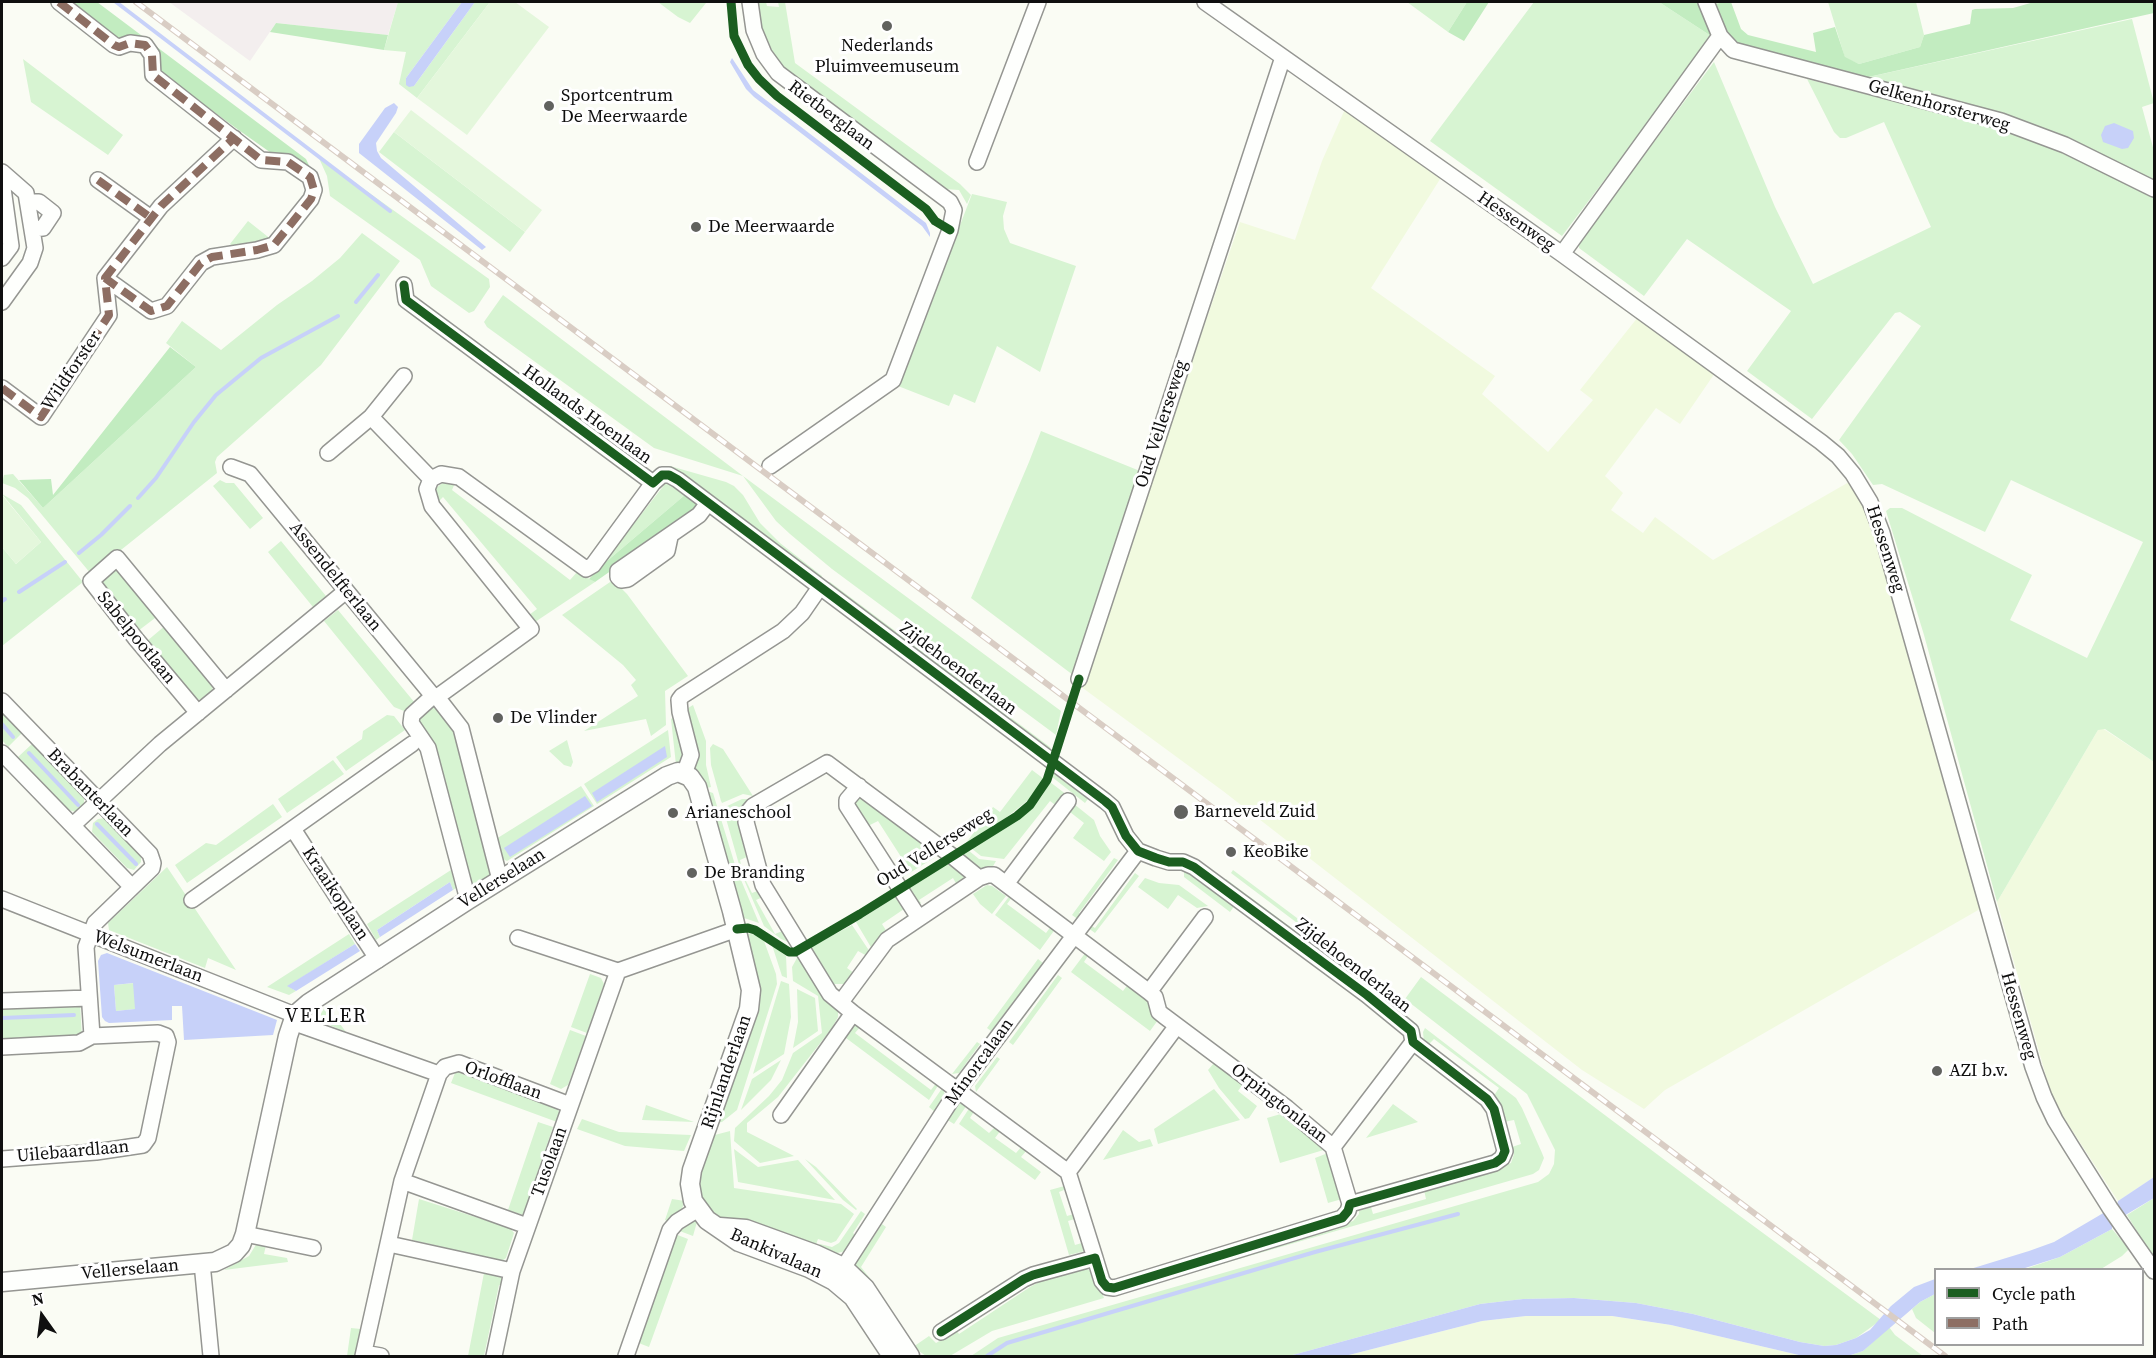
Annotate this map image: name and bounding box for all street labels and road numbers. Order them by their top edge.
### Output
street label: Gelkenhorsterweg [1865,75,2013,137]
street label: Rietberglaan [784,77,878,155]
street label: Hessenweg [1473,187,1559,257]
street label: Wildforster [37,327,107,415]
street label: Oud Vellerseweg [1131,357,1193,491]
street label: Hollands Hoenlaan [518,361,656,469]
street label: Hessenweg [1861,503,1909,595]
street label: Assendelfterlaan [284,518,386,636]
street label: Sabelpootlaan [92,587,180,689]
street label: Zijdehoenderlaan [895,618,1021,720]
street label: Brabanterlaan [42,744,138,842]
street label: Oud Vellerseweg [873,804,997,892]
street label: Kraaikoplaan [297,843,373,945]
street label: Vellerselaan [455,844,549,914]
street label: Zijdehoenderlaan [1291,914,1415,1018]
street label: Welsumerlaan [90,926,206,988]
street label: Hessenweg [1995,970,2041,1062]
street label: Rijnlanderlaan [697,1012,757,1132]
street label: Minorcalaan [941,1014,1019,1110]
street label: Orlofflaan [461,1057,545,1105]
street label: Orpingtonlaan [1226,1059,1332,1149]
street label: Tusolaan [527,1124,573,1200]
street label: Uilebaardlaan [16,1136,130,1168]
street label: Bankivalaan [727,1224,825,1284]
street label: Vellerselaan [80,1255,180,1285]

